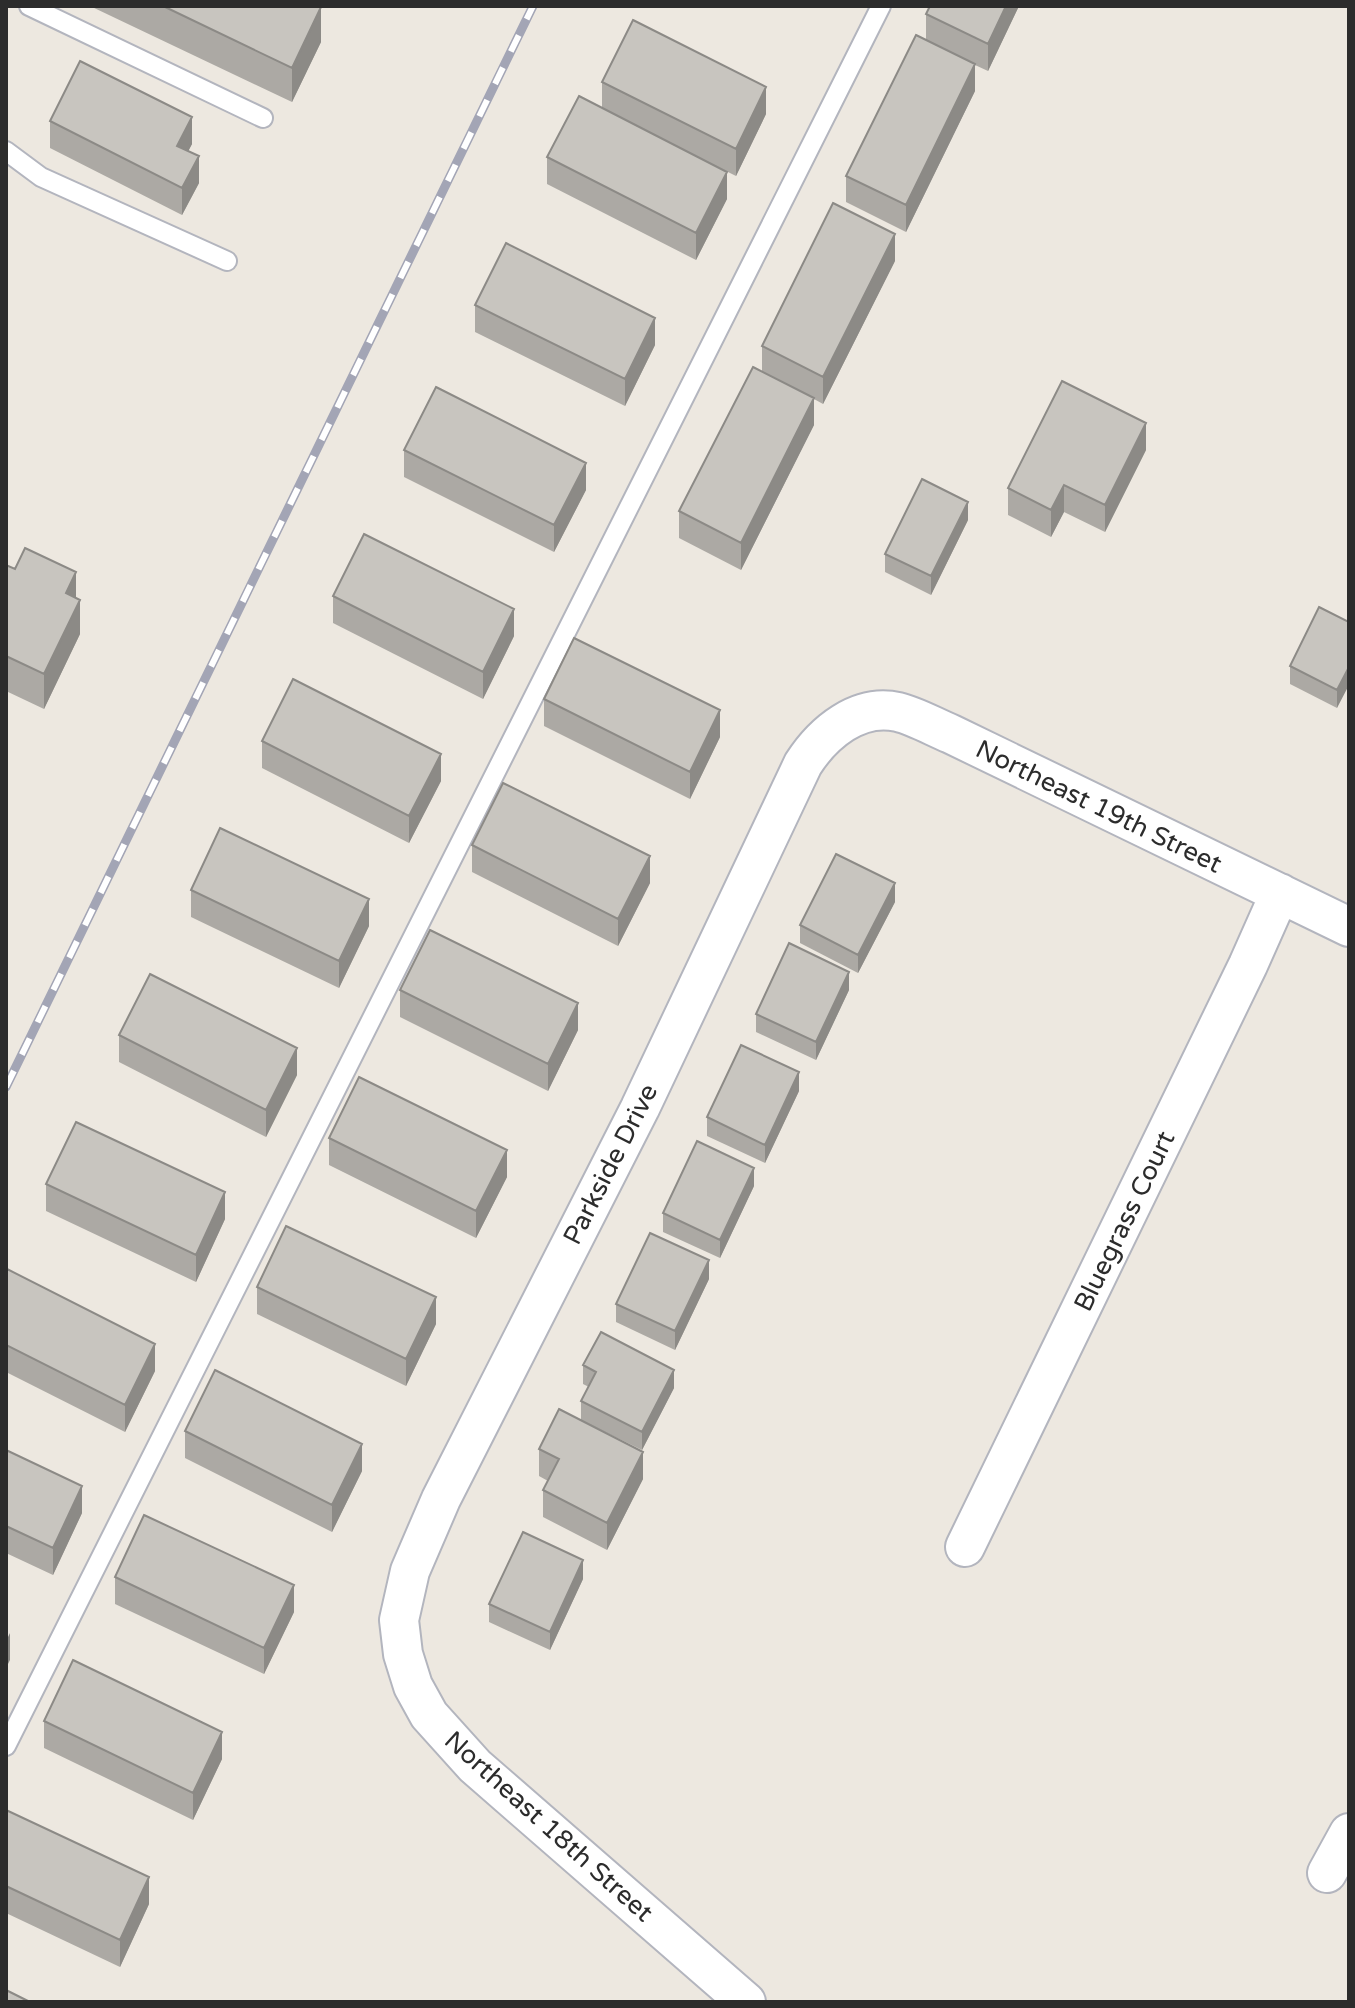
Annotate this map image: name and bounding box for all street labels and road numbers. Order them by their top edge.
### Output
street label: Northeast 19th Street [971,733,1227,880]
street label: Parkside Drive [557,1079,664,1250]
street label: Bluegrass Court [1067,1126,1182,1316]
street label: Northeast 18th Street [438,1725,659,1928]

